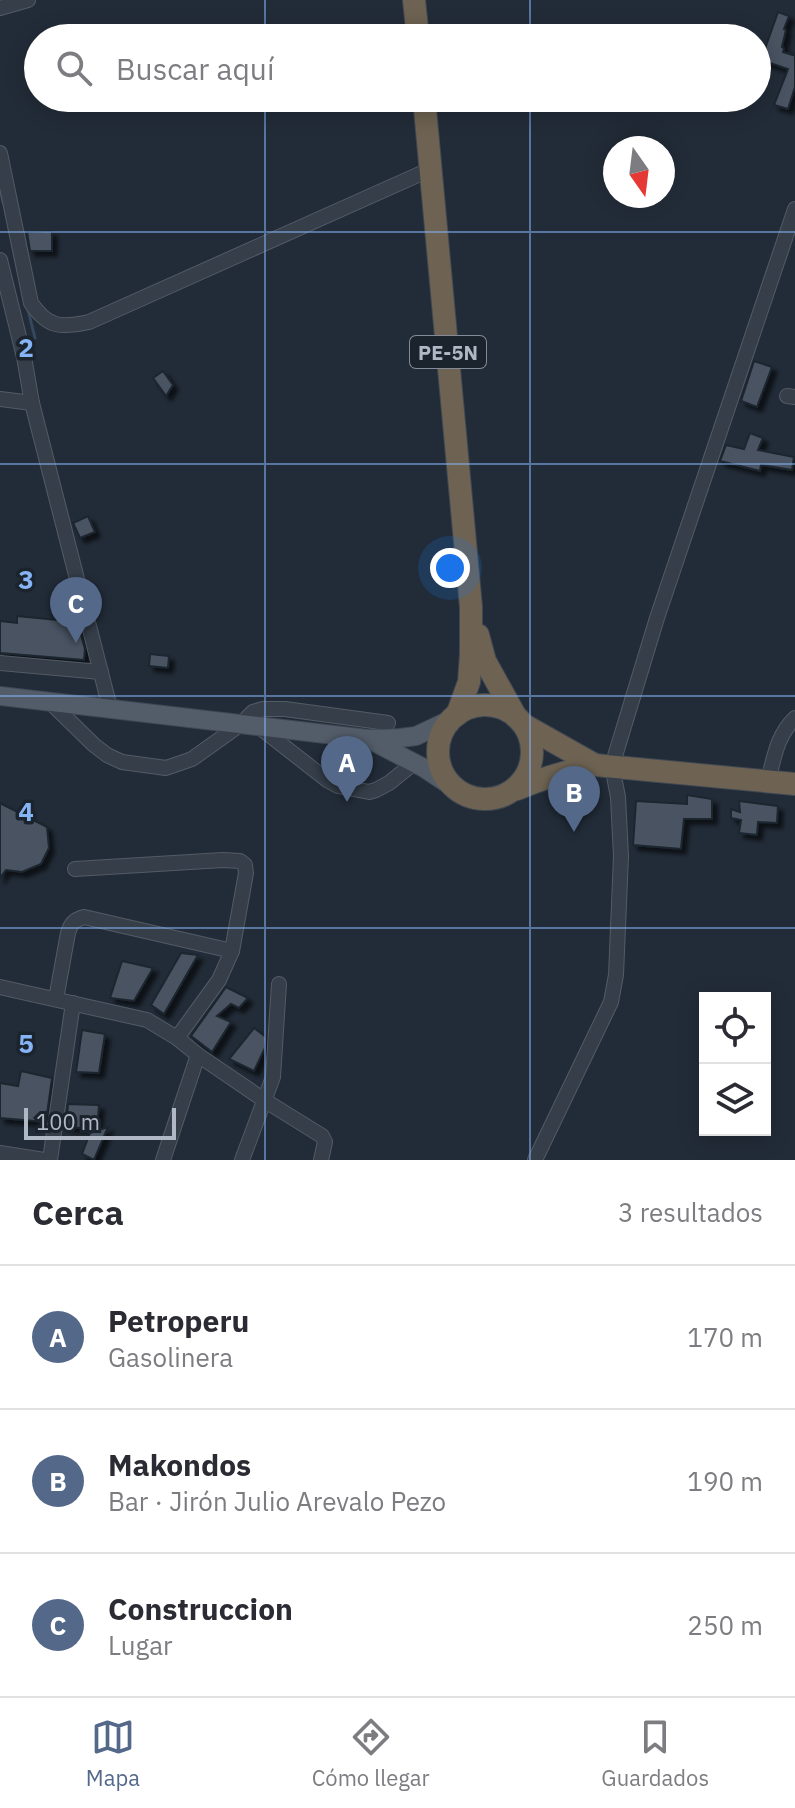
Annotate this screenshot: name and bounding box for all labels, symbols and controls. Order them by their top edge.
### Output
search box [24,24,771,112]
icon: search [52,46,96,90]
text: Buscar aquí [116,49,274,88]
north arrow [603,136,675,208]
text: 2 [18,330,34,364]
road number: PE-5N [410,336,486,368]
your location [430,548,470,588]
text: 3 [18,562,34,596]
pin: C [50,577,102,643]
pin: A [321,736,373,802]
pin: B [548,766,600,832]
text: 4 [18,794,34,828]
map controls [699,992,771,1136]
button: locate [699,992,771,1064]
text: 5 [18,1026,34,1060]
button: layers [699,1064,771,1136]
scale bar [24,1104,176,1140]
text: 100 m [36,1107,100,1136]
text: Cerca [32,1190,124,1234]
text: 3 resultados [618,1195,763,1229]
text: Petroperu [108,1301,249,1340]
text: A [49,1320,67,1354]
text: 170 m [687,1320,763,1354]
text: Gasolinera [108,1340,233,1374]
text: Makondos [108,1445,251,1484]
text: B [49,1464,67,1498]
text: 190 m [687,1464,763,1498]
text: Bar · Jirón Julio Arevalo Pezo [108,1484,446,1518]
text: Construccion [108,1589,293,1628]
text: C [50,1608,66,1642]
text: 250 m [687,1608,763,1642]
text: Lugar [108,1628,173,1662]
tab: Mapa [86,1715,140,1792]
tab: Cómo llegar [312,1715,430,1792]
tab: Guardados [601,1715,709,1792]

